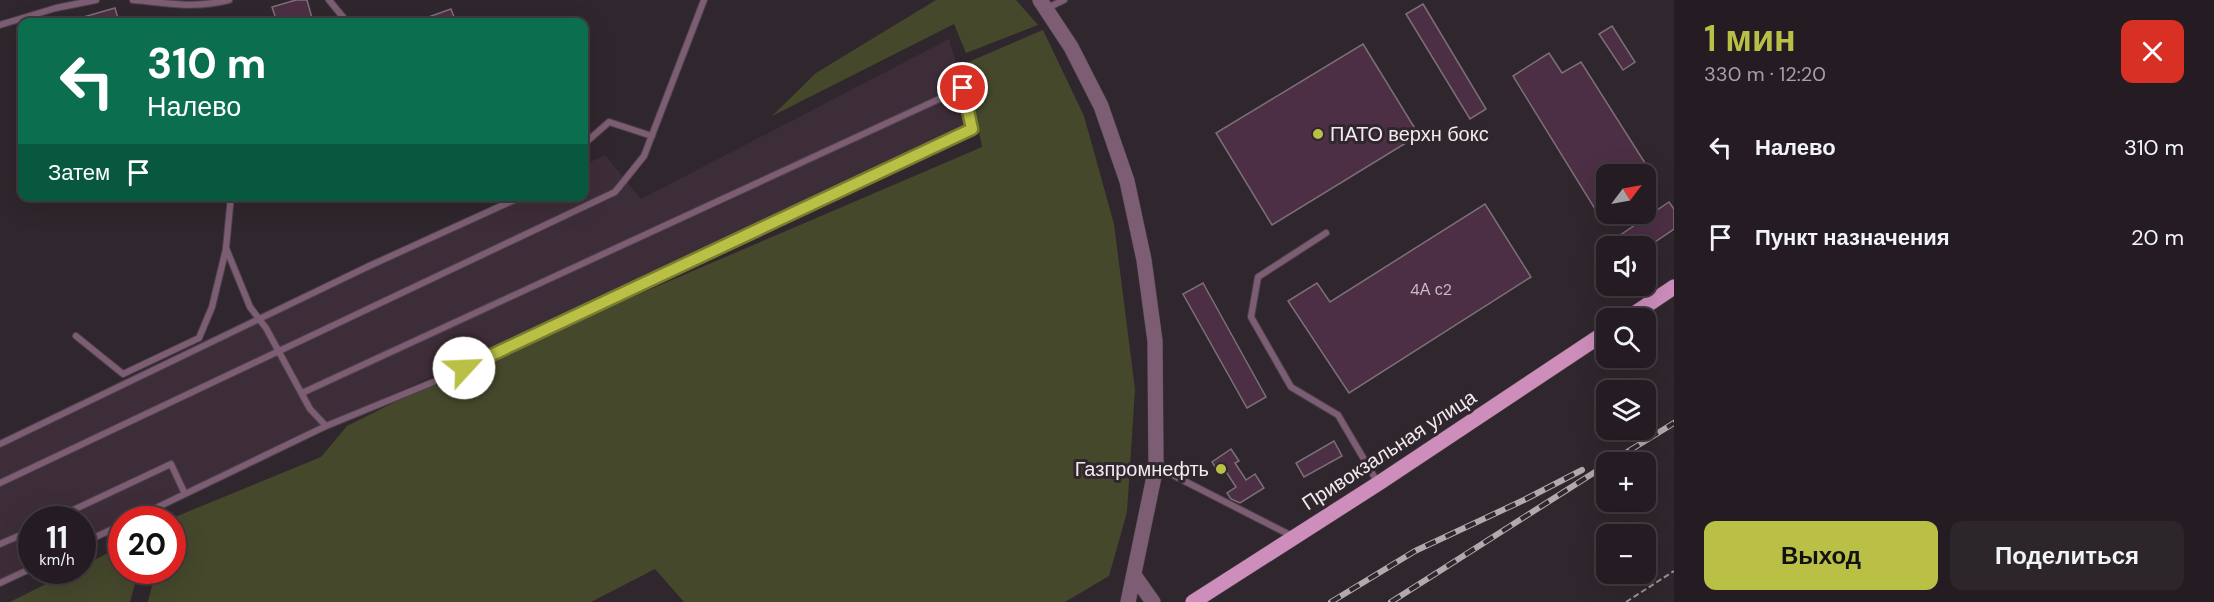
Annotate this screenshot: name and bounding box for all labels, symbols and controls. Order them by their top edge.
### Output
text: 1 мин [1704,15,1796,62]
button: close [2121,20,2184,83]
text: 310 m [147,36,266,91]
icon: left [48,42,126,120]
text: 330 m · 12:20 [1704,61,1826,87]
pin [937,62,988,113]
icon: arrive [946,71,979,104]
text: Налево [147,89,241,124]
place label: ПАТО верхн бокс [1330,121,1489,147]
marker: ПАТО верхн бокс [1311,127,1325,141]
icon: left [1704,131,1737,164]
text: Налево [1755,133,1836,162]
text: 310 m [2124,133,2184,162]
icon: arrive [122,156,155,189]
text: Затем [48,158,110,187]
north arrow [1596,164,1656,224]
map controls [1596,164,1656,584]
icon: arrive [1704,221,1737,254]
text: Пункт назначения [1755,223,1950,252]
text: 20 m [2131,223,2184,252]
button: sound [1596,236,1656,296]
house number: 4А с2 [1410,279,1452,300]
button: search [1596,308,1656,368]
position arrow [432,336,496,400]
button: layers [1596,380,1656,440]
street label: Привокзальная улица [1297,383,1482,516]
button: + [1596,452,1656,512]
place label: Газпромнефть [1075,456,1209,482]
marker: Газпромнефть [1214,462,1228,476]
speed limit sign: 20 [108,506,186,584]
text: 11 [46,518,68,557]
button: Выход [1704,521,1938,590]
button: Поделиться [1950,521,2184,590]
button: − [1596,524,1656,584]
text: km/h [39,550,75,570]

